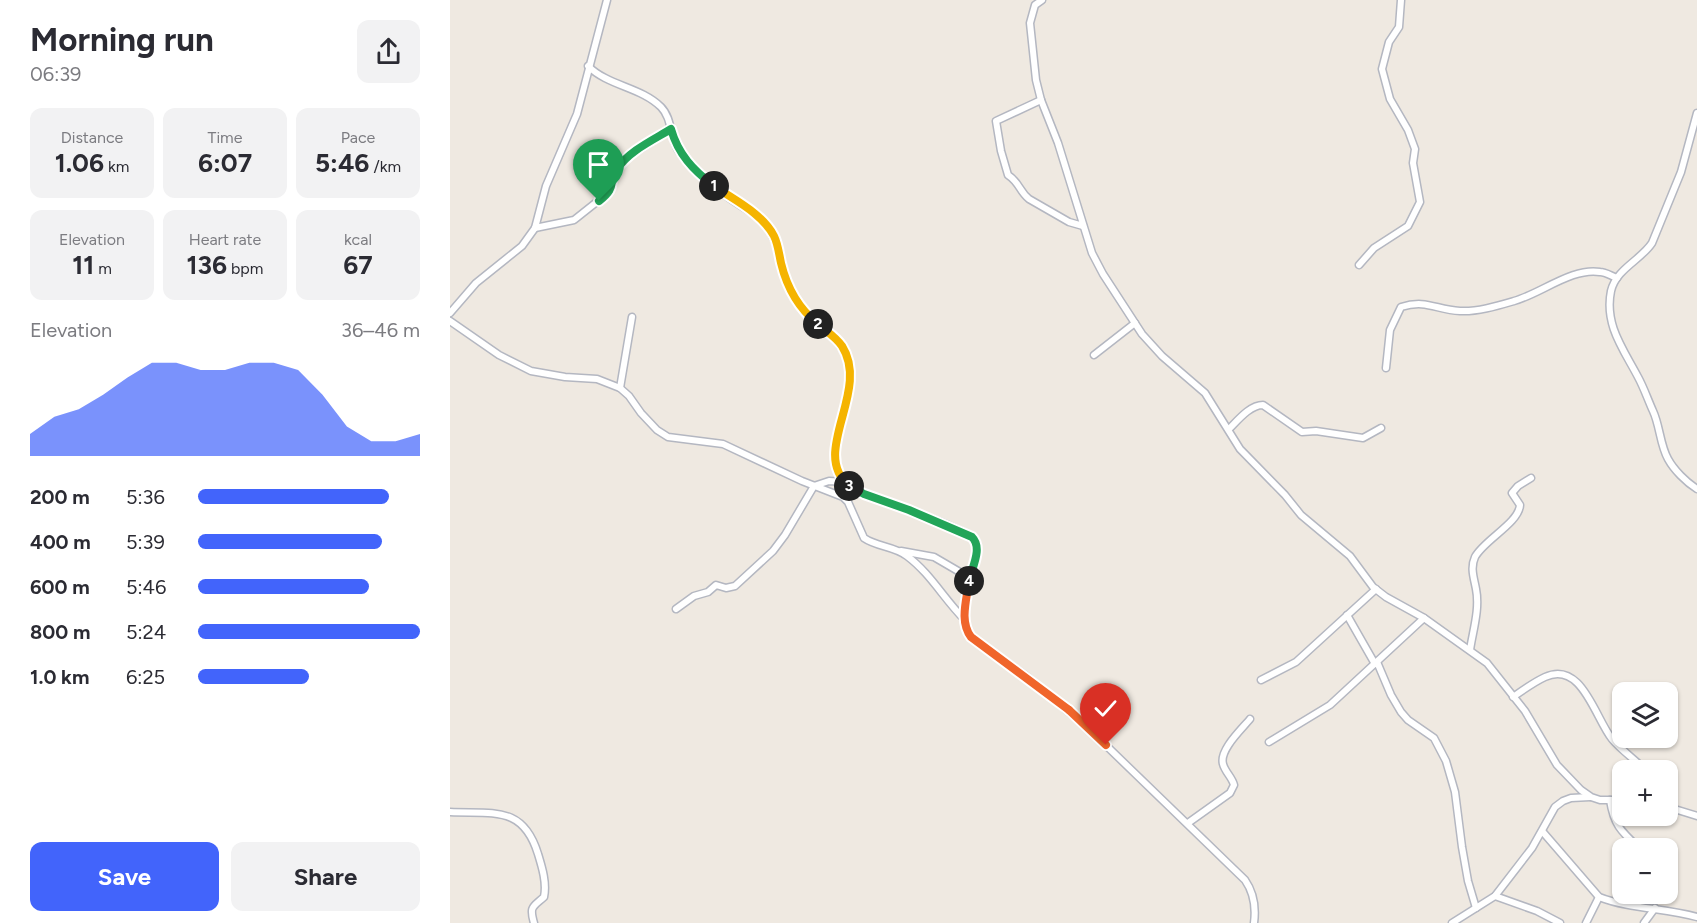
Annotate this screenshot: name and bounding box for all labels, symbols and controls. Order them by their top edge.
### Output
text: Morning run [30,20,214,59]
button: share [357,20,420,83]
text: 06:39 [30,62,81,86]
text: Distance [61,128,123,147]
text: Time [208,128,242,147]
text: Pace [341,128,375,147]
pin [573,139,624,201]
text: 1.06 [55,147,104,179]
text: 6:07 [198,147,252,179]
text: 5:46 [315,147,369,179]
icon: arrive [582,148,615,181]
text: km [104,157,129,176]
text: /km [369,157,401,176]
pin: 1 [699,171,729,201]
text: 1 [711,176,717,195]
text: Elevation [59,230,125,249]
text: Heart rate [189,230,261,249]
text: kcal [344,230,372,249]
text: 11 [72,249,94,281]
text: 136 [187,249,227,281]
text: 67 [343,249,373,281]
text: m [94,259,112,278]
text: bpm [227,259,263,278]
pin: 2 [803,309,833,339]
text: 2 [813,314,823,333]
text: Elevation [30,318,112,342]
text: 36–46 m [341,318,420,342]
pin: 3 [834,471,864,501]
text: 3 [845,476,853,495]
text: 200 m [30,485,90,509]
text: 5:36 [126,485,165,509]
text: 400 m [30,530,91,554]
text: 5:39 [126,530,165,554]
pin: 4 [954,566,984,596]
text: 4 [964,571,974,590]
text: 600 m [30,575,90,599]
text: 5:46 [126,575,166,599]
text: 800 m [30,620,90,644]
text: 5:24 [126,620,166,644]
text: 1.0 km [30,665,89,689]
text: 6:25 [126,665,165,689]
map controls [1612,682,1678,904]
button: layers [1612,682,1678,748]
pin [1080,683,1131,745]
icon: check [1089,692,1122,725]
button: + [1612,760,1678,826]
button: − [1612,838,1678,904]
button: Save [30,842,219,911]
button: Share [231,842,420,911]

